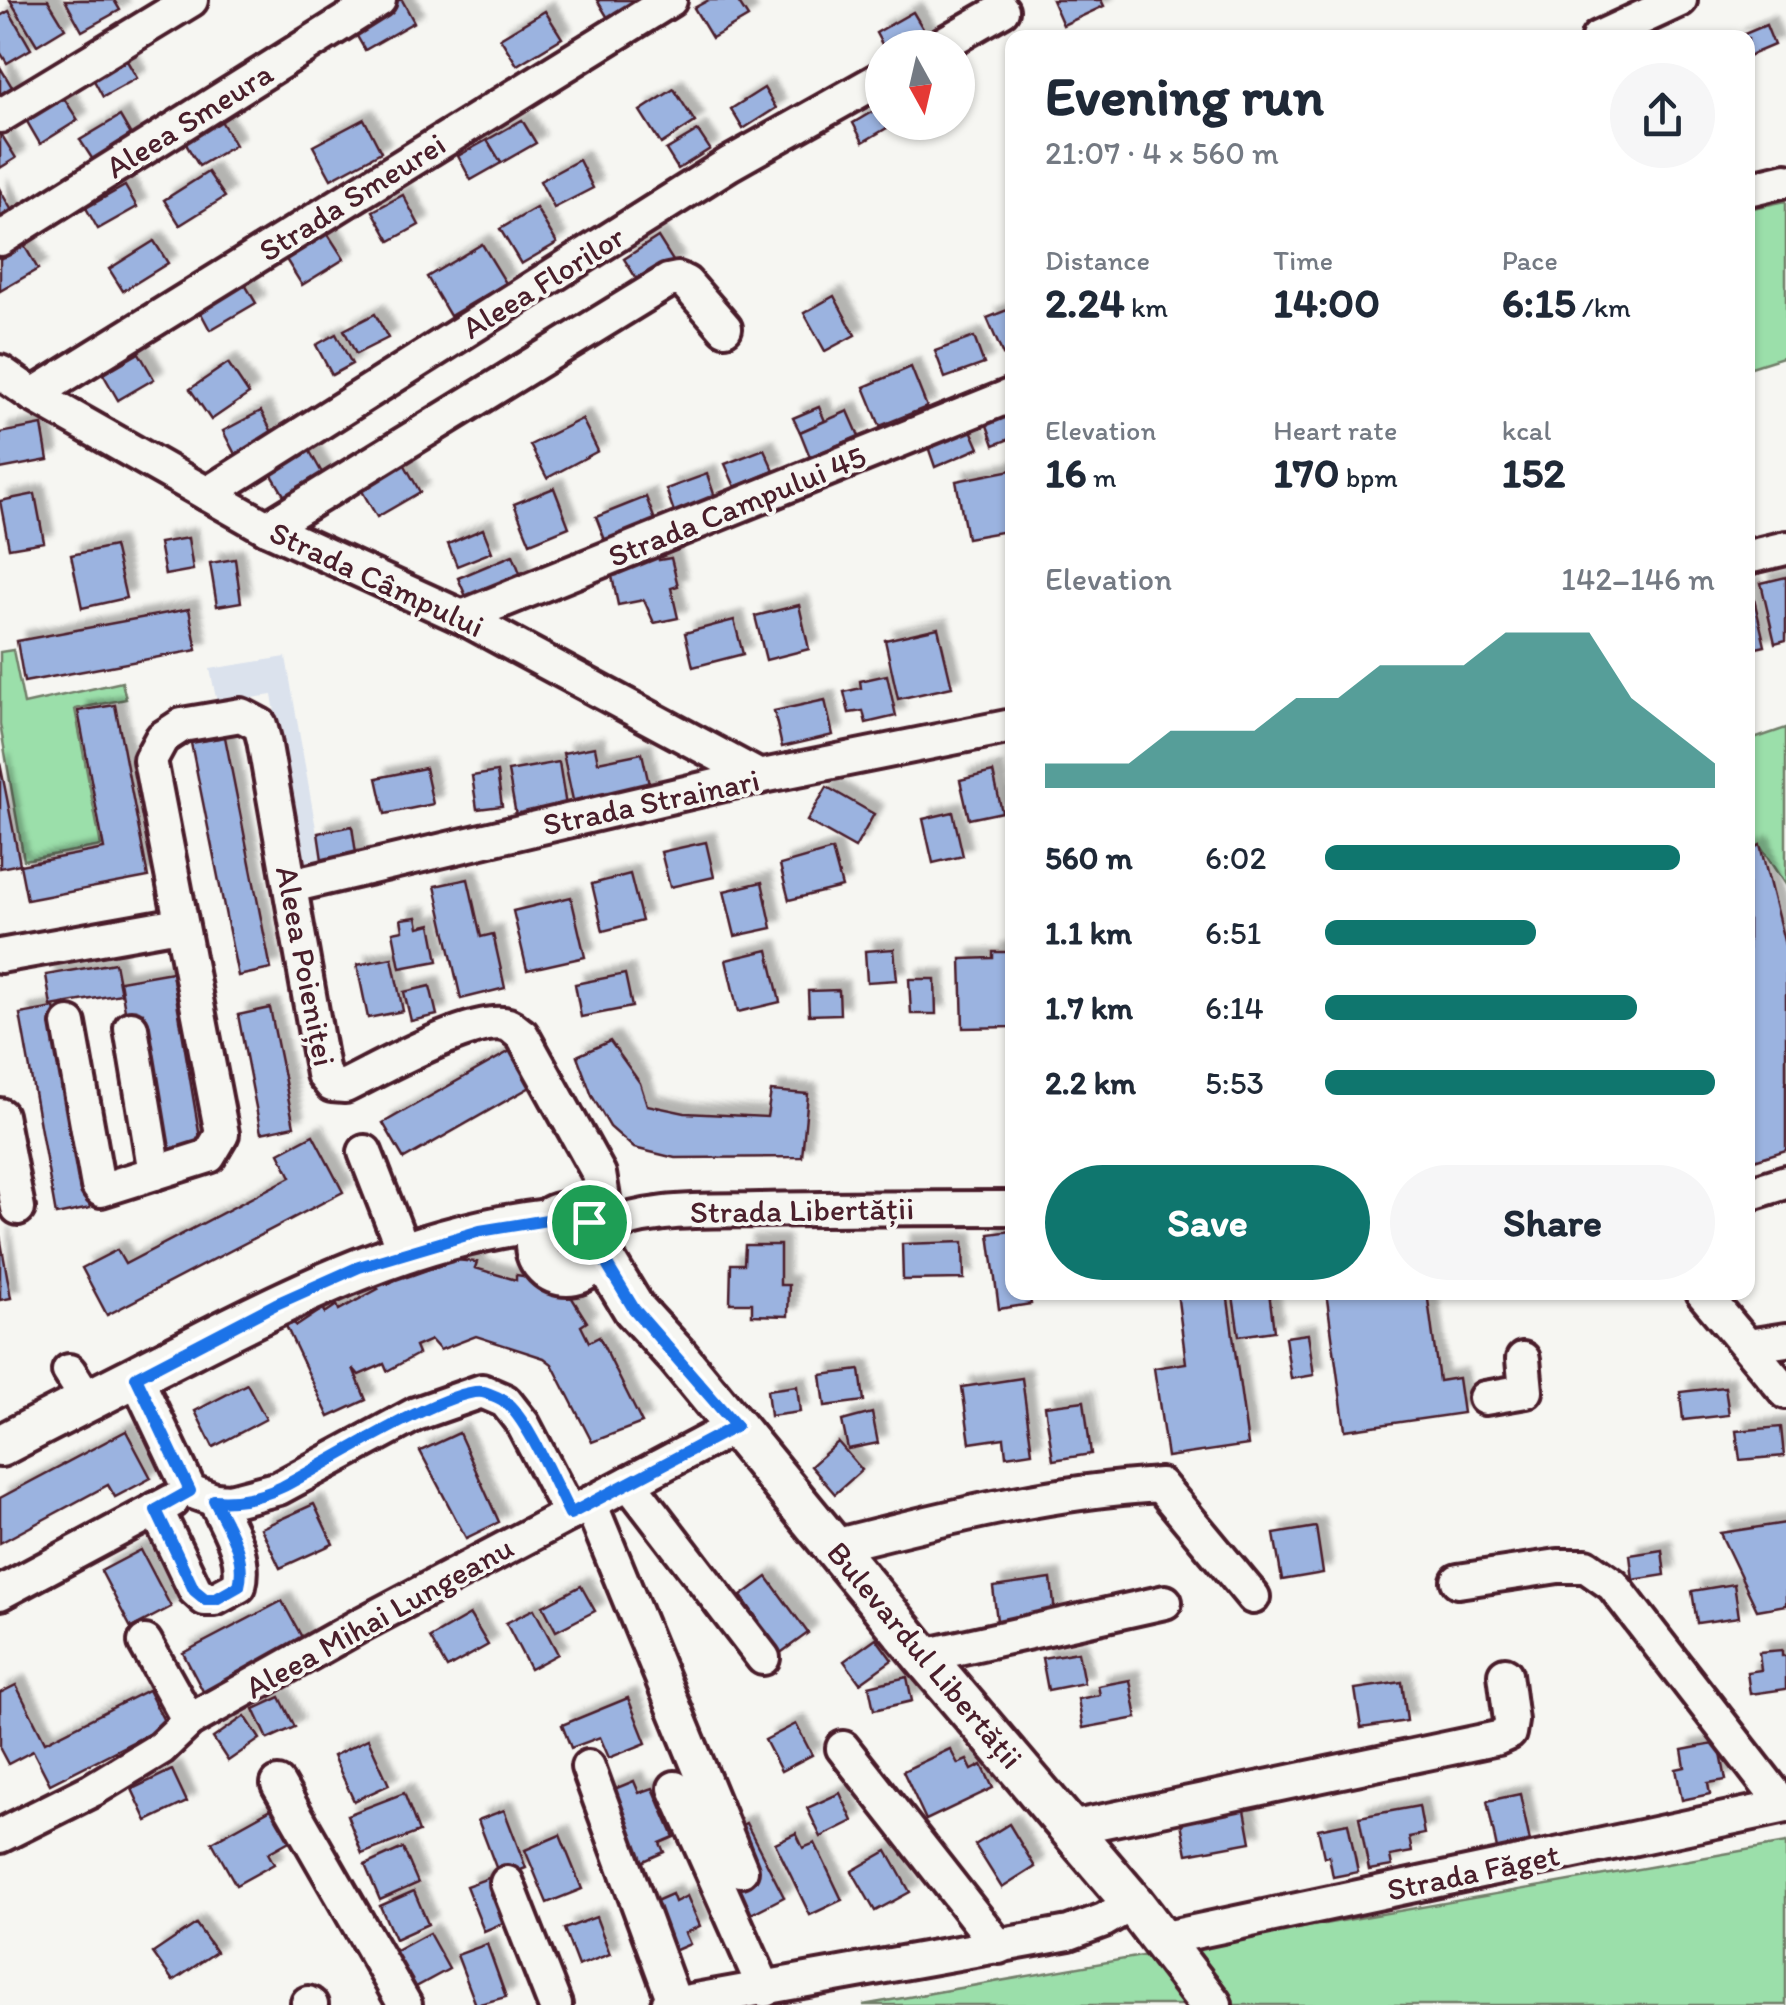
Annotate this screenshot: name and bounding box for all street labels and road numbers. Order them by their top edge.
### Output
street label: Aleea Smeura [99,53,280,186]
street label: Strada Smeurei [252,125,452,269]
street label: Aleea Florilor [455,217,631,347]
street label: Strada Campului 45 [603,437,871,575]
street label: Strada Câmpului [264,513,490,645]
street label: Strada Strainari [539,760,763,844]
street label: Aleea Poieniței [268,863,344,1069]
street label: Strada Libertății [690,1189,914,1231]
street label: Aleea Mihai Lungeanu [238,1528,520,1706]
street label: Bulevardul Libertății [819,1534,1031,1776]
street label: Strada Făget [1383,1835,1563,1909]

